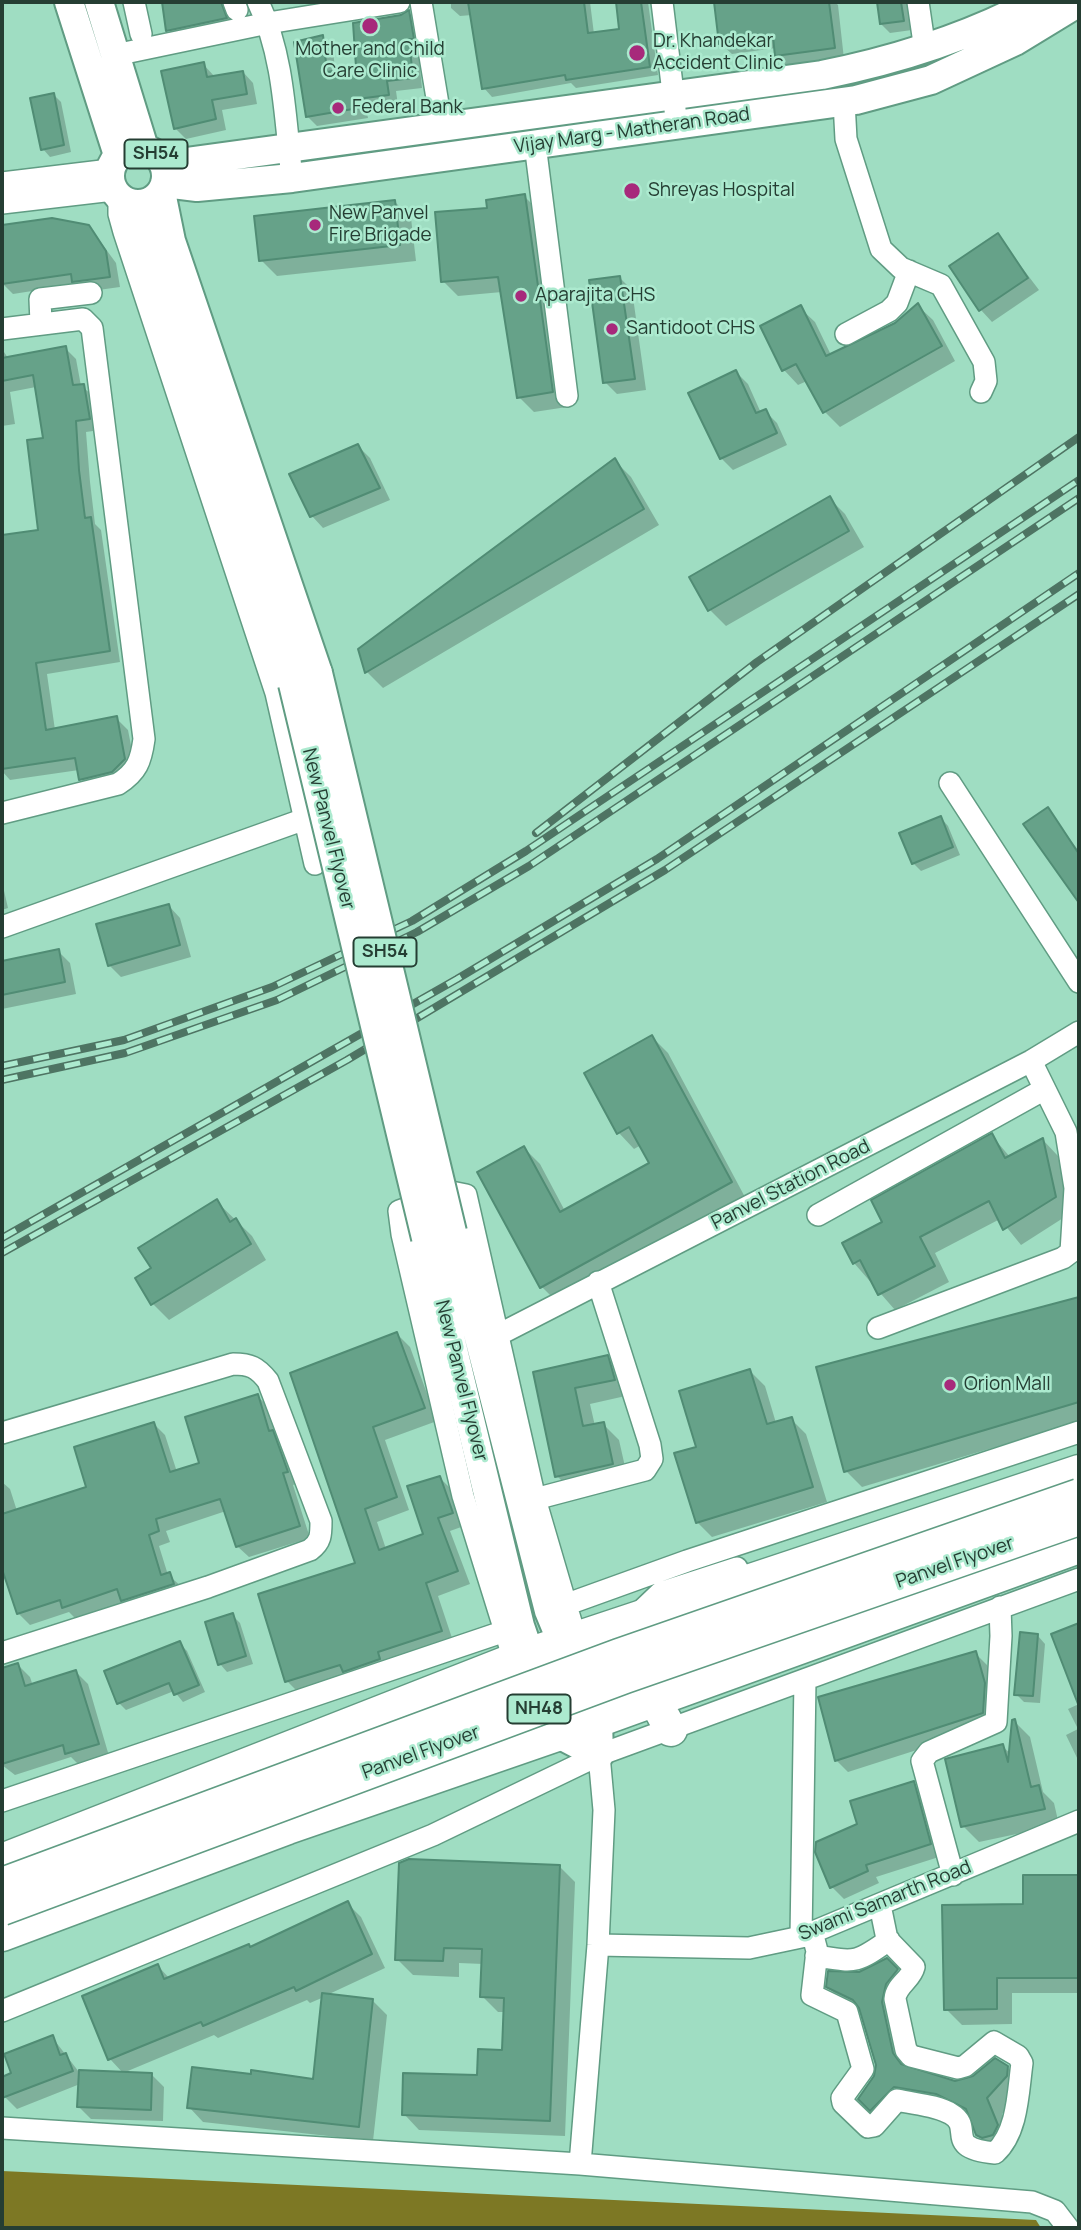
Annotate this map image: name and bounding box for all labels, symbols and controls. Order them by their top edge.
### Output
marker: Mother and Child Care Clinic [360,16,380,36]
place label: Dr. Khandekar Accident Clinic [653,31,783,75]
place label: Mother and Child Care Clinic [295,39,445,83]
marker: Dr. Khandekar Accident Clinic [627,43,647,63]
place label: Federal Bank [352,97,463,119]
marker: Federal Bank [330,100,346,116]
street label: Vijay Marg - Matheran Road [513,103,751,159]
road number: SH54 [124,140,188,168]
place label: Shreyas Hospital [648,180,795,202]
marker: Shreyas Hospital [622,181,642,201]
place label: New Panvel Fire Brigade [329,203,432,247]
marker: New Panvel Fire Brigade [307,217,323,233]
place label: Aparajita CHS [535,285,655,307]
marker: Aparajita CHS [513,288,529,304]
place label: Santidoot CHS [626,318,755,340]
marker: Santidoot CHS [604,321,620,337]
street label: New Panvel Flyover [297,746,359,912]
road number: SH54 [354,937,416,967]
street label: Panvel Station Road [708,1135,874,1235]
street label: New Panvel Flyover [430,1298,492,1464]
place label: Orion Mall [964,1374,1051,1396]
marker: Orion Mall [942,1377,958,1393]
street label: Panvel Flyover [893,1532,1017,1594]
road number: NH48 [508,1694,570,1724]
street label: Panvel Flyover [359,1721,483,1785]
street label: Swami Samarth Road [795,1856,975,1946]

